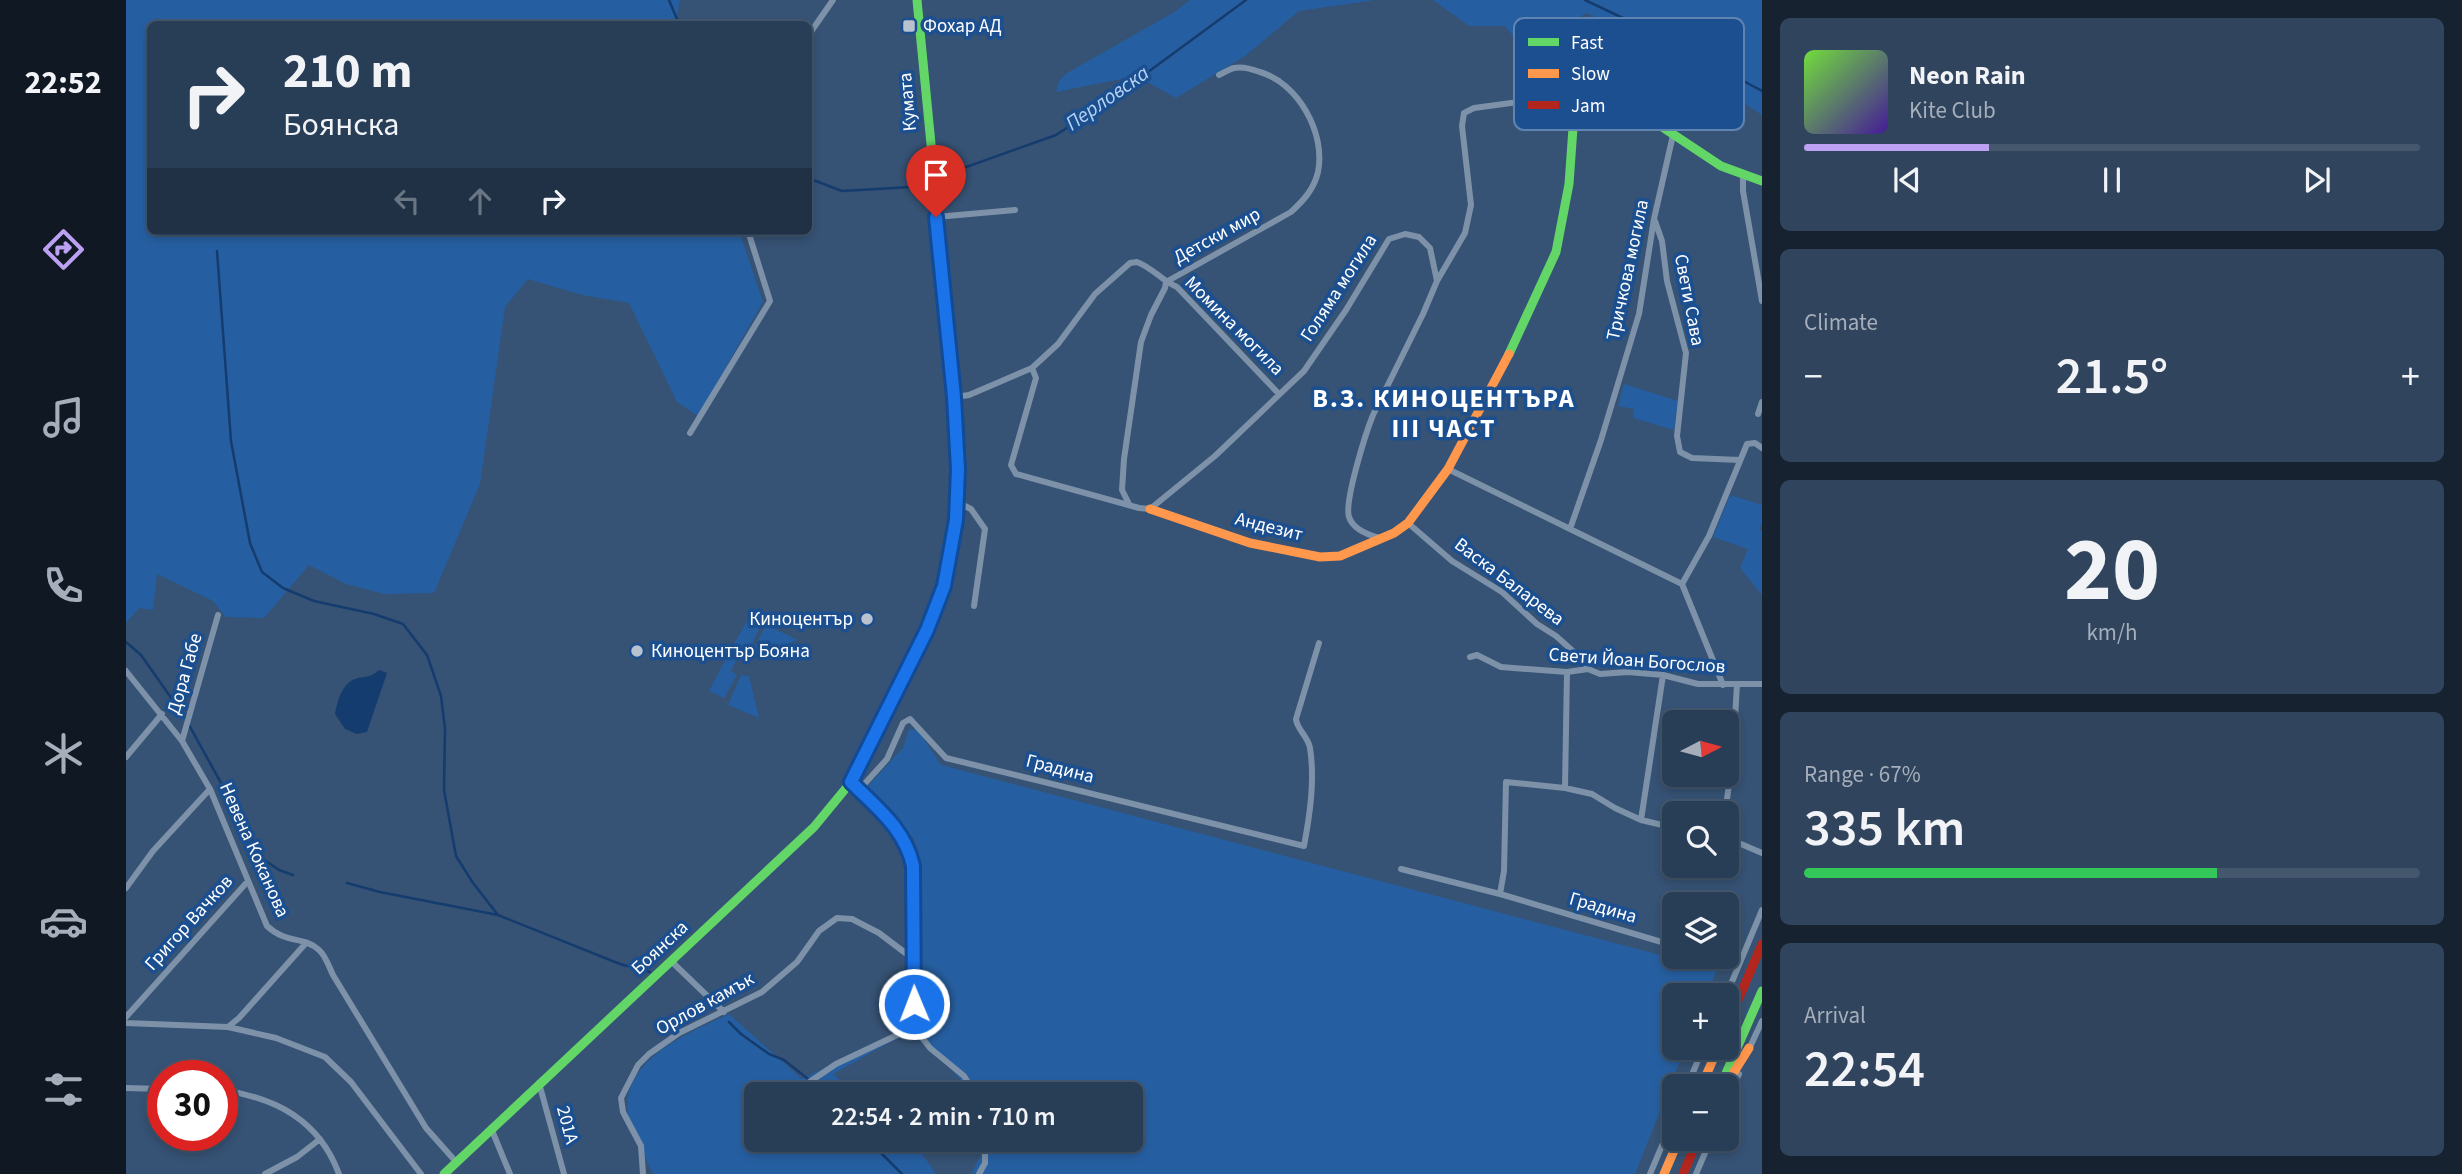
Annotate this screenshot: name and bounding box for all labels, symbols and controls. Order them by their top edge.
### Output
place label: Фохар АД [923,13,1002,40]
marker: Фохар АД [901,18,917,34]
legend [1514,18,1744,130]
text: Fast [1571,30,1604,57]
text: 210 m [283,37,412,107]
icon: right [168,49,259,140]
text: Neon Rain [1909,57,2026,94]
water label: Перловска [1059,58,1155,138]
text: 22:52 [24,60,102,106]
text: Slow [1571,61,1610,88]
street label: Кумата [892,72,924,132]
text: Jam [1571,93,1605,120]
text: Kite Club [1909,94,1996,127]
text: Боянска [283,102,400,148]
pin [906,145,966,217]
icon: arrive [917,156,955,194]
icon: previous [1888,161,1926,199]
icon: pause [2093,161,2131,199]
icon: next [2298,161,2336,199]
icon: left [388,182,426,220]
icon: ahead [461,182,499,220]
icon: right [534,182,572,220]
street label: Тричкова могила [1600,197,1656,343]
street label: Детски мир [1169,201,1265,271]
icon: directions [39,225,88,274]
street label: Голяма могила [1294,229,1384,347]
street label: Свети Сава [1667,252,1711,348]
street label: Момина могила [1178,270,1290,382]
text: Climate [1804,306,1878,339]
text: 21.5° [2056,340,2168,414]
text: − [1804,350,1823,404]
text: + [2401,350,2420,404]
district label: В.З. КИНОЦЕНТЪРА ІІІ ЧАСТ [1312,380,1576,447]
icon: music [39,393,88,442]
street label: Андезит [1232,506,1306,548]
text: 20 [2064,506,2160,635]
street label: Васка Баларева [1448,532,1570,632]
icon: phone [39,561,88,610]
place label: Киноцентър [749,606,853,633]
marker: Киноцентър [859,611,875,627]
text: km/h [2086,616,2138,649]
street label: Дора Габе [161,630,209,718]
place label: Киноцентър Бояна [651,638,810,665]
street label: Свети Йоан Богослов [1548,641,1726,681]
marker: Киноцентър Бояна [629,643,645,659]
north arrow [1662,710,1740,788]
map controls [1662,710,1739,1151]
icon: climate [39,729,88,778]
street label: Градина [1023,748,1097,790]
text: Range · 67% [1804,758,1921,791]
street label: Невена Коканова [212,778,296,922]
text: 335 km [1804,792,1965,866]
button: search [1662,801,1739,878]
street label: Григор Вачков [139,869,239,977]
street label: Градина [1566,885,1640,931]
button: layers [1662,892,1739,969]
icon: car [39,897,88,946]
street label: Боянска [625,915,695,981]
street label: Орлов камък [651,966,760,1042]
position arrow [877,967,951,1041]
button: + [1662,983,1739,1060]
text: Arrival [1804,999,1866,1032]
text: 22:54 [1804,1033,1925,1107]
speed limit sign: 30 [147,1060,238,1151]
icon: filters [39,1065,88,1114]
button: − [1662,1074,1739,1151]
text: 22:54 · 2 min · 710 m [831,1098,1056,1135]
street label: 201А [549,1103,585,1148]

